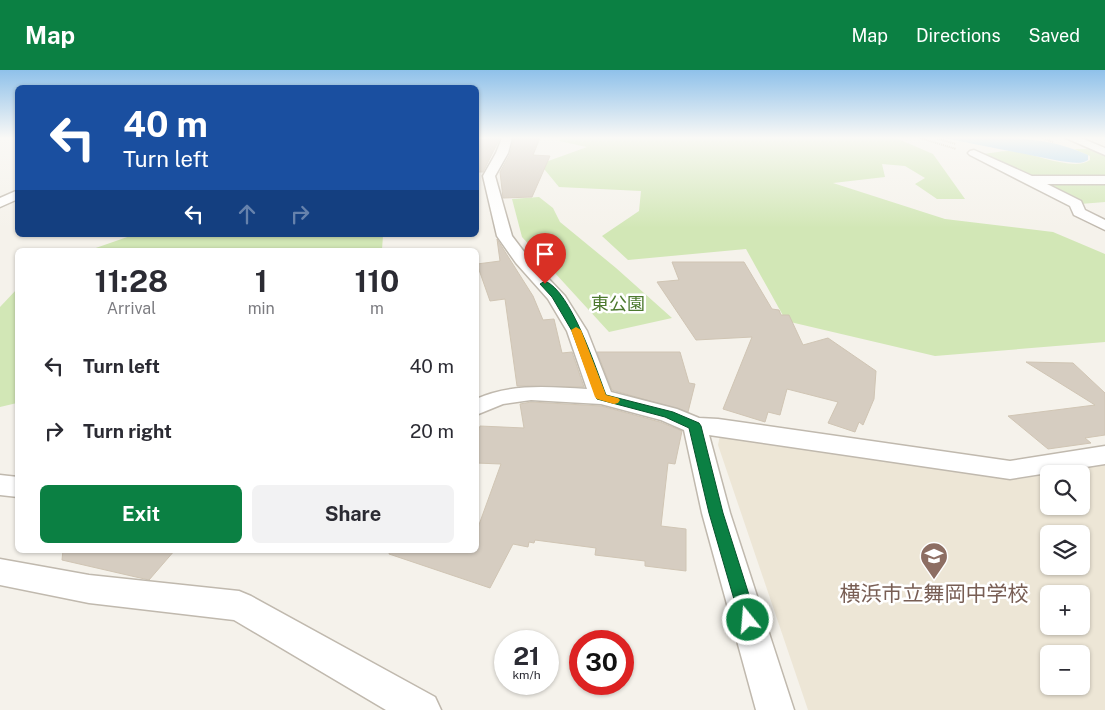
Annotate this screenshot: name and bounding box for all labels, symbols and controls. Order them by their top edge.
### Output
text: Map [25,21,75,49]
text: Map [851,25,888,46]
text: Directions [916,25,1001,46]
text: Saved [1029,25,1080,46]
text: 40 m [123,104,208,145]
icon: left [40,105,105,170]
text: Turn left [123,146,209,172]
icon: left [180,200,208,228]
icon: ahead [233,200,261,228]
icon: right [286,200,314,228]
pin [524,233,566,284]
icon: arrive [531,240,559,268]
text: 11:28 [95,263,168,299]
text: 1 [255,263,268,299]
text: 110 [354,263,399,299]
park label: 東公園 [591,293,645,314]
text: Arrival [107,299,156,318]
text: min [248,299,275,318]
text: m [370,299,384,318]
icon: left [40,352,68,380]
text: Turn left [83,355,160,377]
text: 40 m [409,355,454,377]
icon: right [40,417,68,445]
text: Turn right [83,420,172,442]
text: 20 m [410,420,454,442]
map controls [1040,465,1090,695]
button: search [1040,465,1090,515]
button: Exit [40,485,242,543]
button: Share [252,485,454,543]
button: layers [1040,525,1090,575]
school or university icon: 横浜市立舞岡中学校 [919,541,949,580]
place label: 横浜市立舞岡中学校 [840,581,1029,606]
button: + [1040,585,1090,635]
position arrow [721,593,773,645]
speed limit sign: 30 [569,630,634,695]
text: 21 [513,641,540,671]
button: − [1040,645,1090,695]
text: km/h [512,668,541,682]

